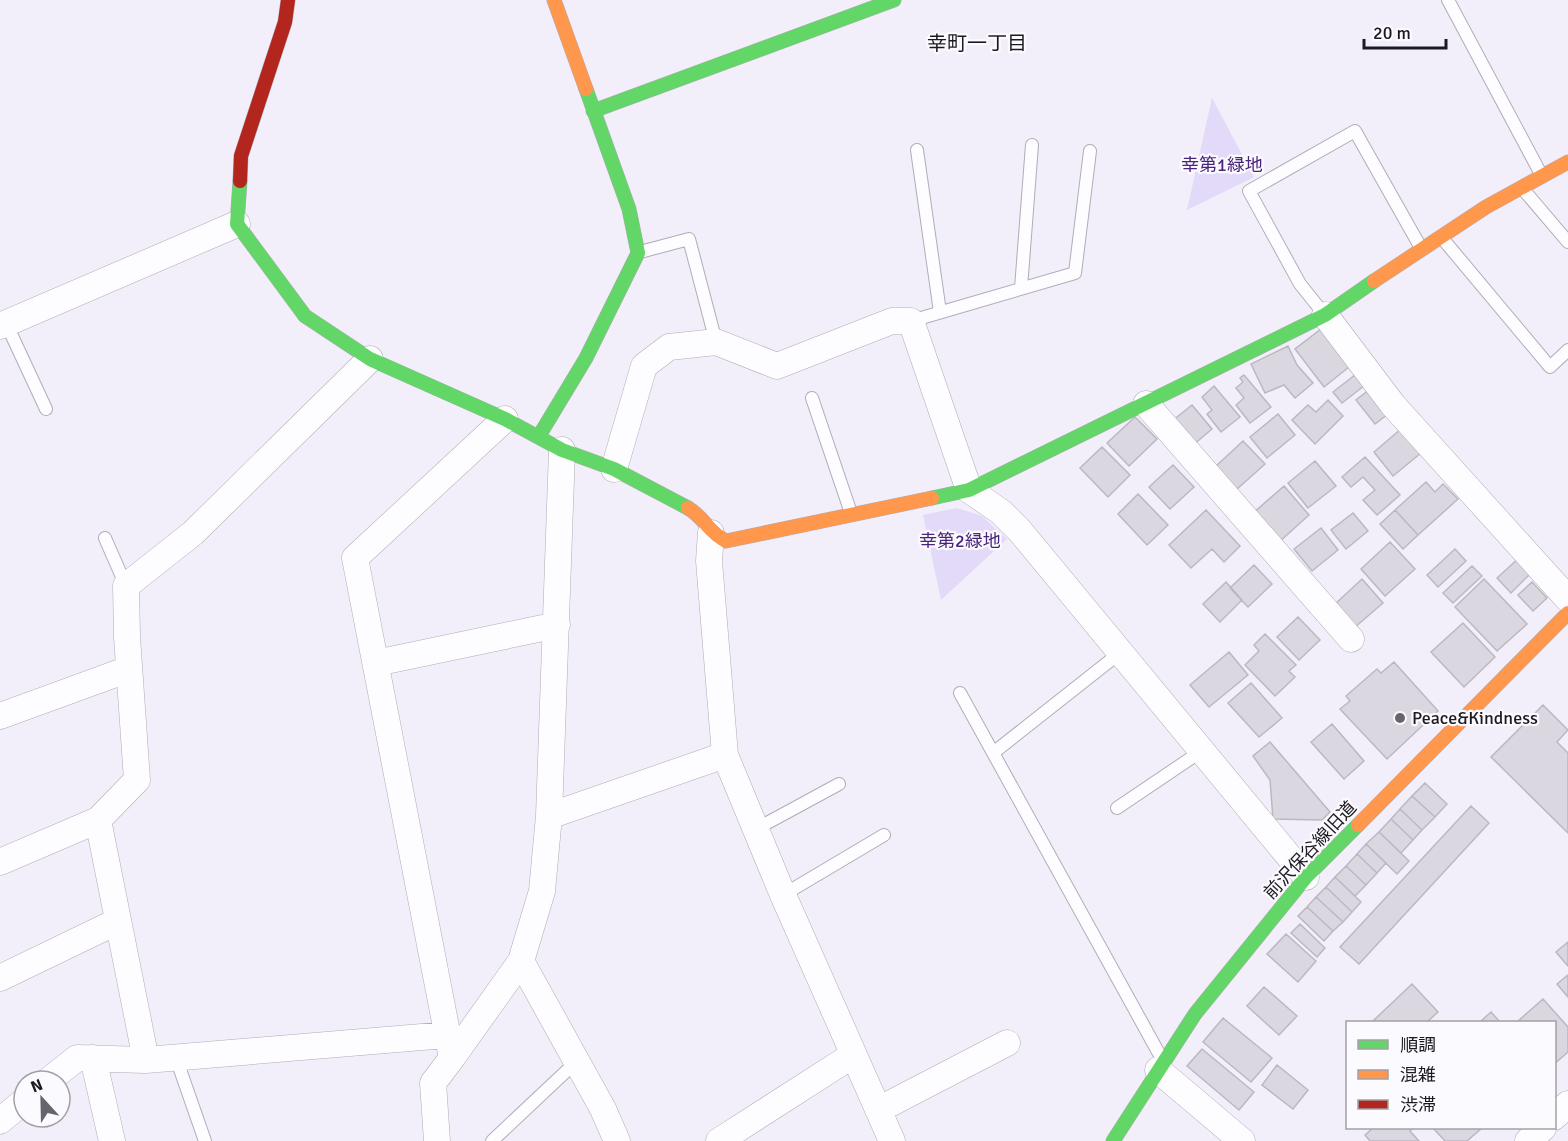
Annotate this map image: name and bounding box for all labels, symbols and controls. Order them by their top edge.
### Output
scale bar [1364,12,1446,50]
text: 20 m [1373,22,1411,44]
district label: 幸町一丁目 [927,31,1027,56]
park label: 幸第1緑地 [1181,154,1263,176]
park label: 幸第2緑地 [919,530,1001,552]
place label: Peace&Kindness [1412,707,1538,729]
marker: Peace&Kindness [1393,711,1407,725]
street label: 前沢保谷線旧道 [1259,796,1361,904]
legend [1346,1021,1556,1129]
text: 順調 [1400,1034,1436,1056]
text: 混雑 [1400,1064,1436,1086]
north arrow [12,1069,72,1129]
text: N [28,1075,46,1097]
text: 渋滞 [1400,1094,1436,1116]

